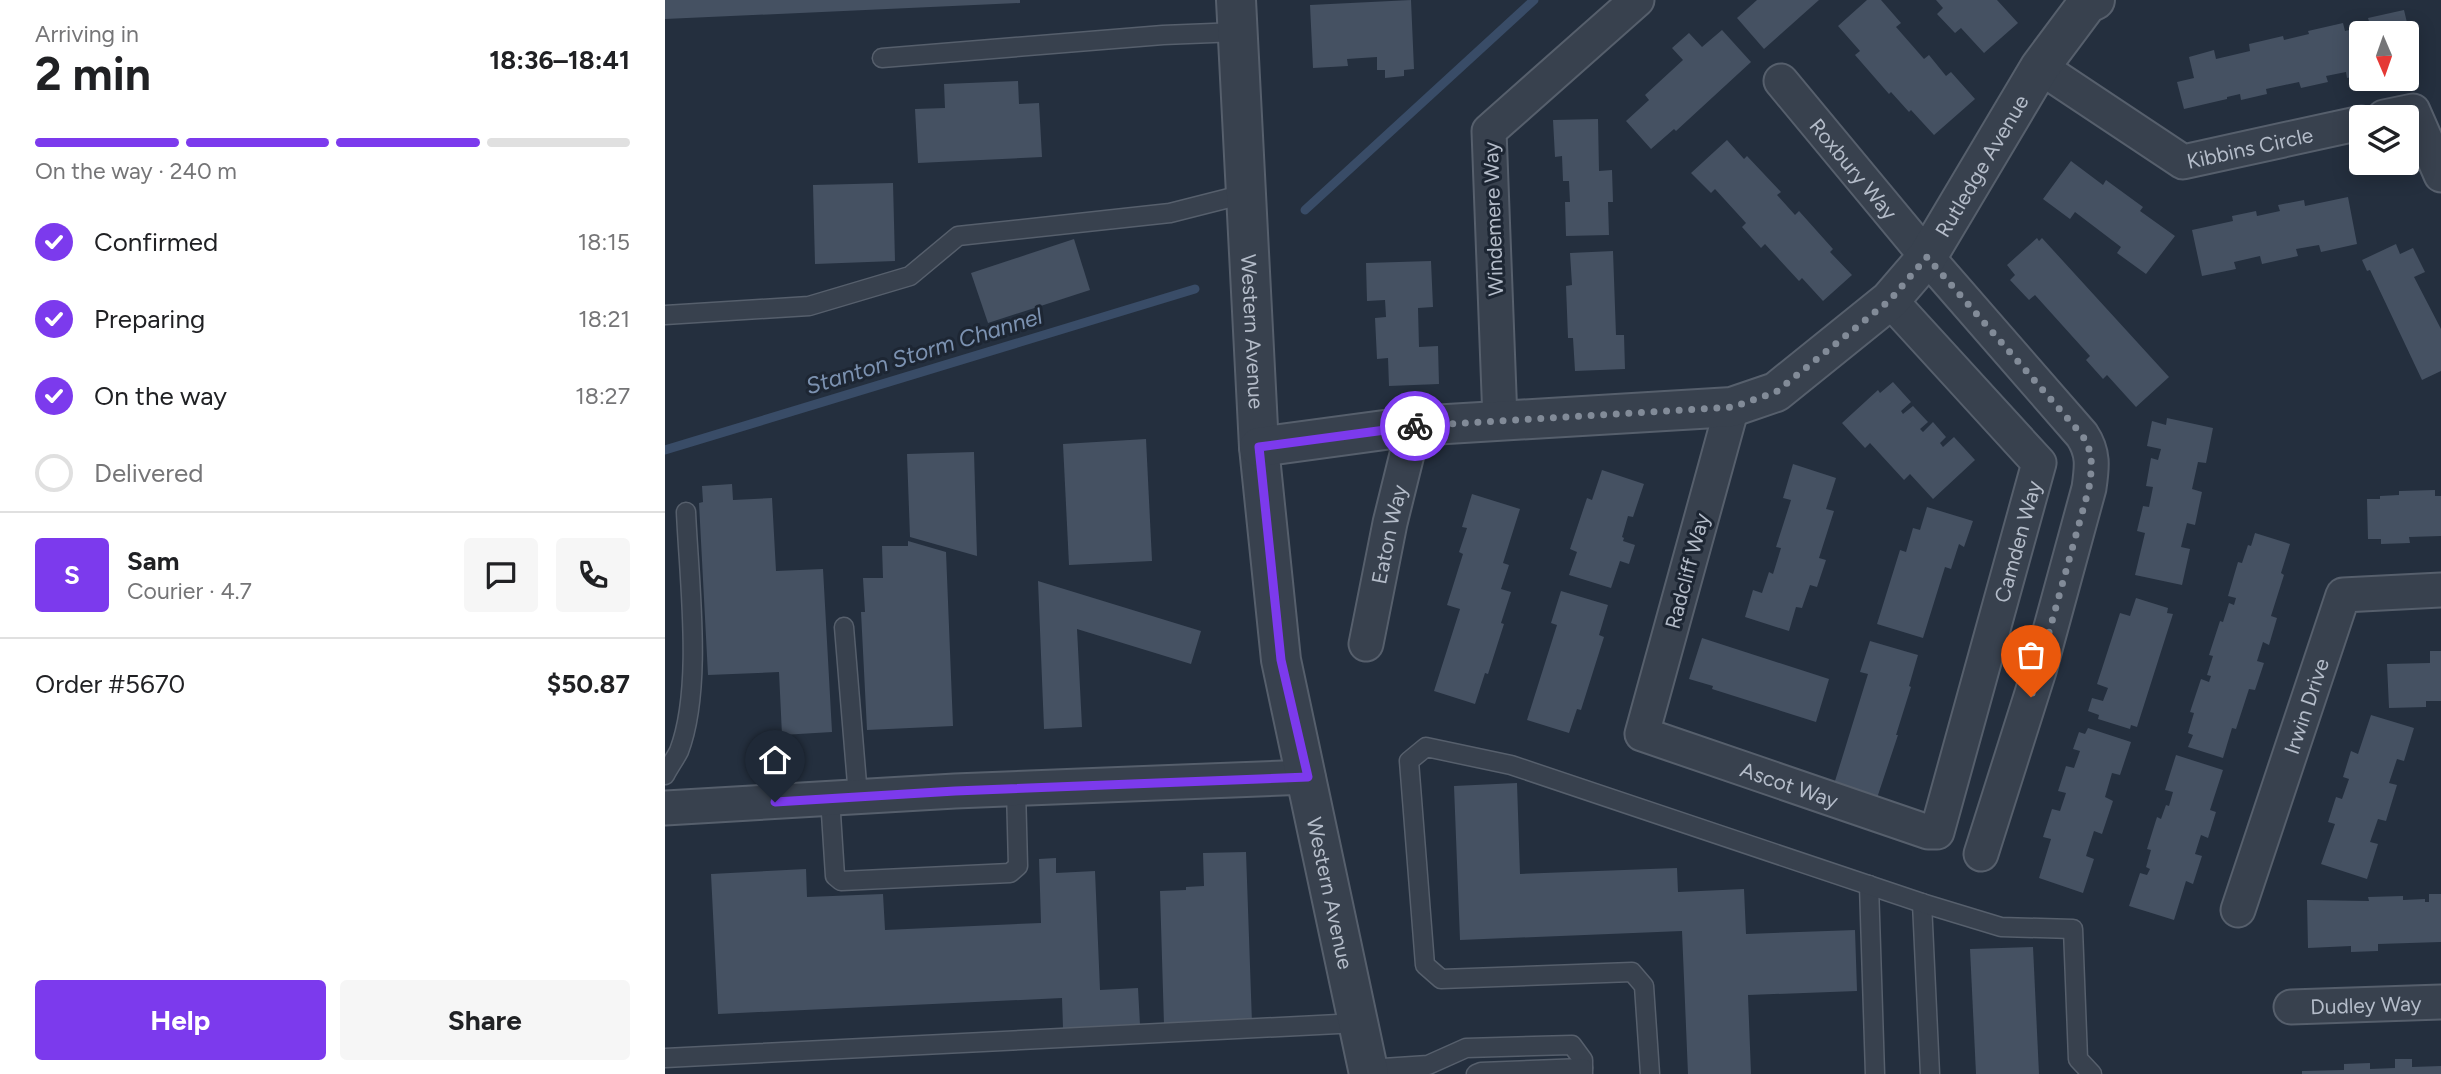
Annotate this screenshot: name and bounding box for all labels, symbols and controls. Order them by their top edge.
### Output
text: Arriving in [35,20,139,48]
north arrow [2349,21,2419,91]
map controls [2349,21,2419,175]
text: 18:36–18:41 [489,44,630,76]
text: 2 min [35,46,151,102]
street label: Rutledge Avenue [1929,90,2033,241]
button: layers [2349,105,2419,175]
street label: Roxbury Way [1805,113,1903,224]
street label: Kibbins Circle [2184,121,2315,173]
street label: Windemere Way [1478,141,1508,297]
text: On the way · 240 m [35,157,237,185]
icon: check [35,223,73,261]
text: Confirmed [94,226,218,258]
text: 18:15 [578,228,630,256]
street label: Western Avenue [1237,254,1270,410]
icon: check [35,300,73,338]
water label: Stanton Storm Channel [802,301,1046,400]
text: Preparing [94,303,205,335]
text: 18:21 [578,305,630,333]
icon: check [35,377,73,415]
text: On the way [94,380,227,412]
text: 18:27 [575,382,630,410]
courier [1380,391,1450,461]
icon: bike [1396,407,1434,445]
text: Delivered [94,457,203,489]
street label: Camden Way [1989,478,2046,605]
street label: Eaton Way [1366,482,1412,586]
street label: Radcliff Way [1660,510,1714,632]
button: chat [464,538,538,612]
button: phone [556,538,630,612]
text: Sam [127,545,179,577]
text: S [64,559,80,591]
text: Courier · 4.7 [127,577,252,605]
pin [2001,625,2061,697]
icon: bag [2012,636,2050,674]
street label: Irwin Drive [2278,655,2334,757]
text: Order #5670 [35,668,185,700]
text: $50.87 [547,668,630,700]
pin [745,730,805,802]
icon: home [756,741,794,779]
street label: Ascot Way [1737,756,1842,813]
street label: Western Avenue [1302,815,1359,971]
button: Help [35,980,326,1060]
button: Share [340,980,630,1060]
street label: Dudley Way [2310,990,2422,1019]

